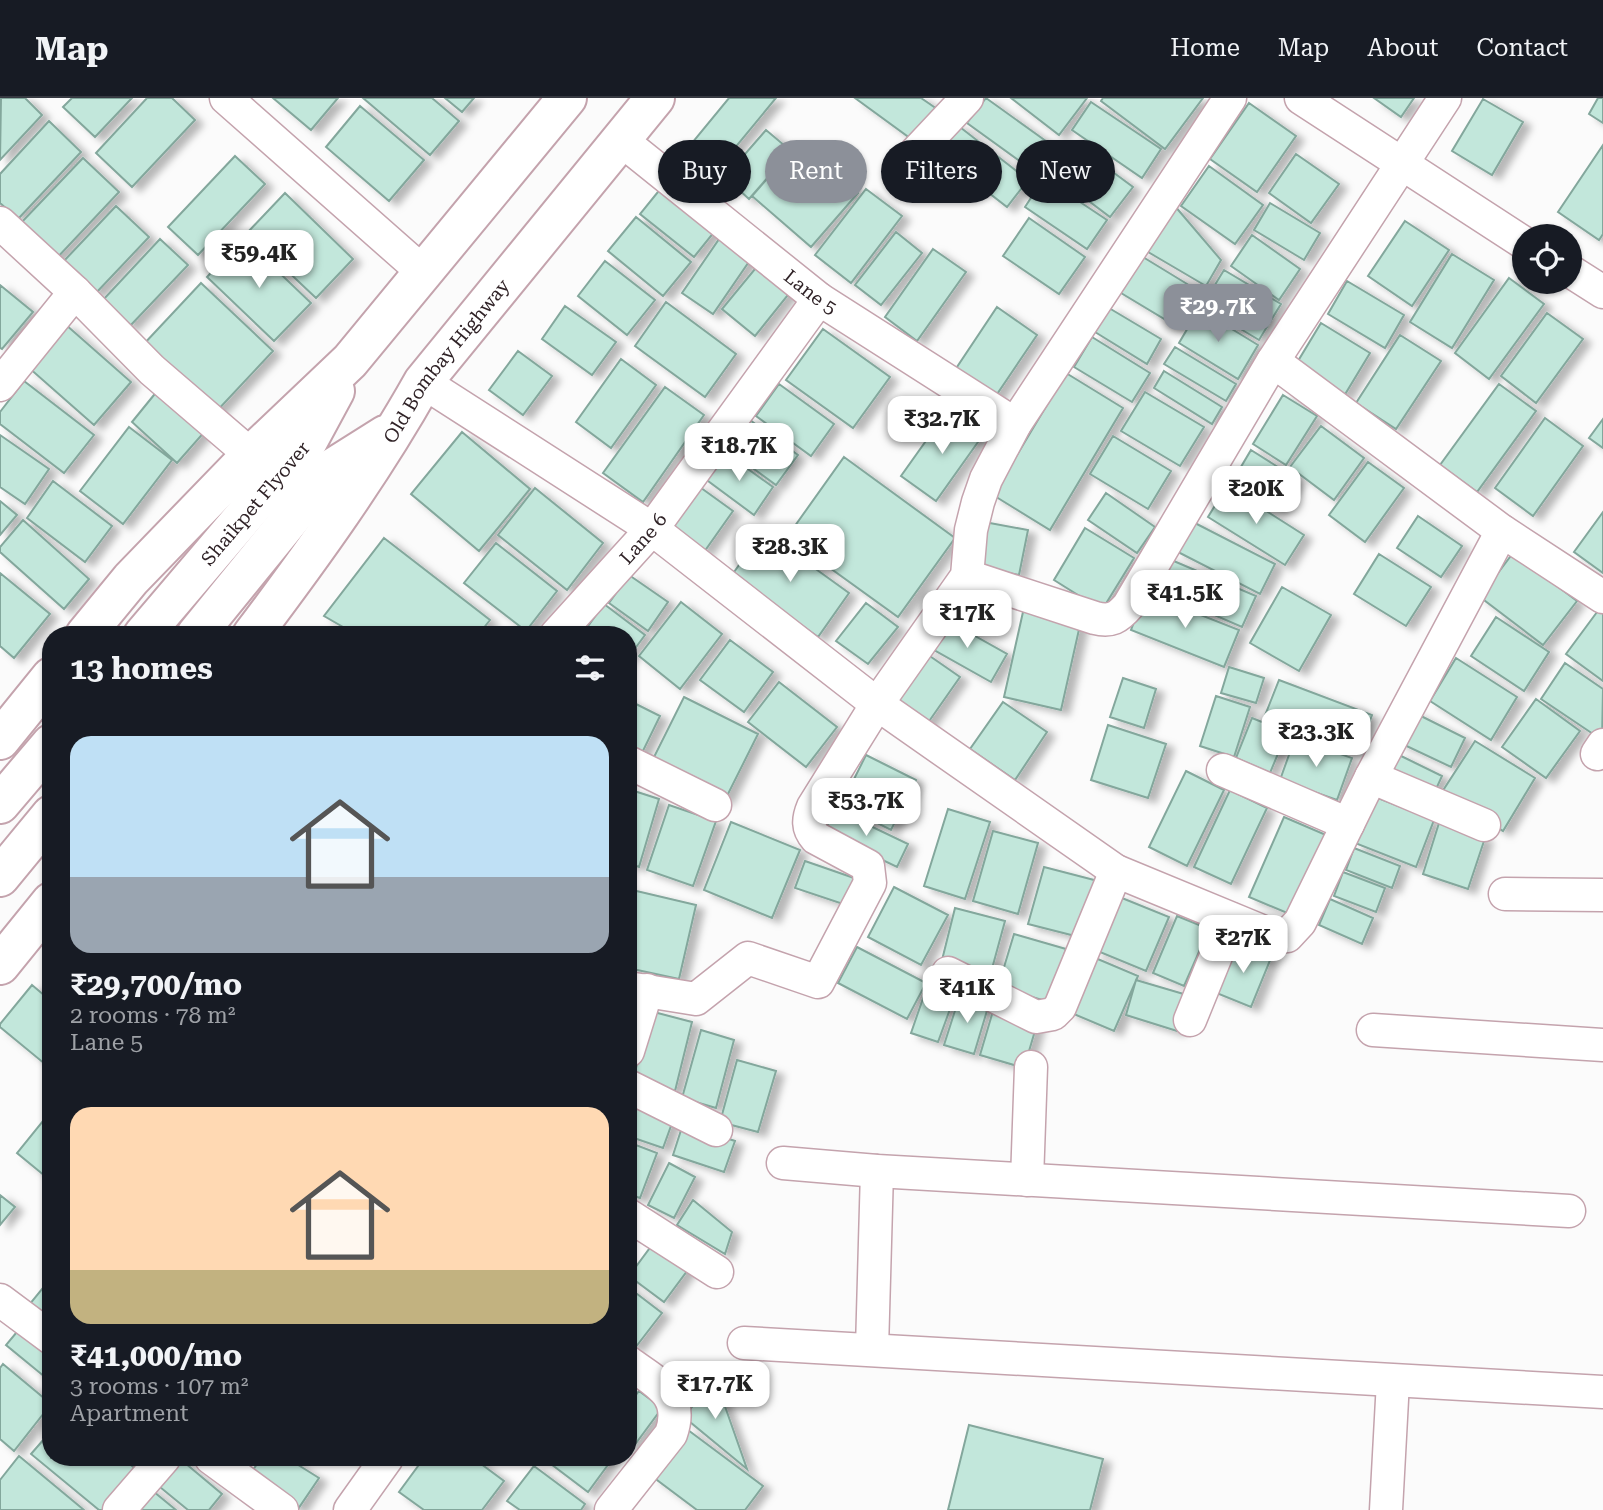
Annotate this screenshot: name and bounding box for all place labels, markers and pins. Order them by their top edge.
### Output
pin: ₹59.4K [202,230,316,290]
pin: ₹29.7K [1161,285,1275,344]
pin: ₹32.7K [885,396,999,456]
pin: ₹18.7K [682,424,796,483]
pin: ₹20K [1215,466,1297,526]
pin: ₹28.3K [733,524,847,584]
pin: ₹41.5K [1128,570,1242,630]
pin: ₹17K [926,590,1008,650]
pin: ₹23.3K [1259,710,1373,769]
pin: ₹53.7K [809,778,923,838]
pin: ₹27K [1202,916,1284,975]
pin: ₹41K [926,965,1008,1025]
pin: ₹17.7K [658,1362,772,1421]

